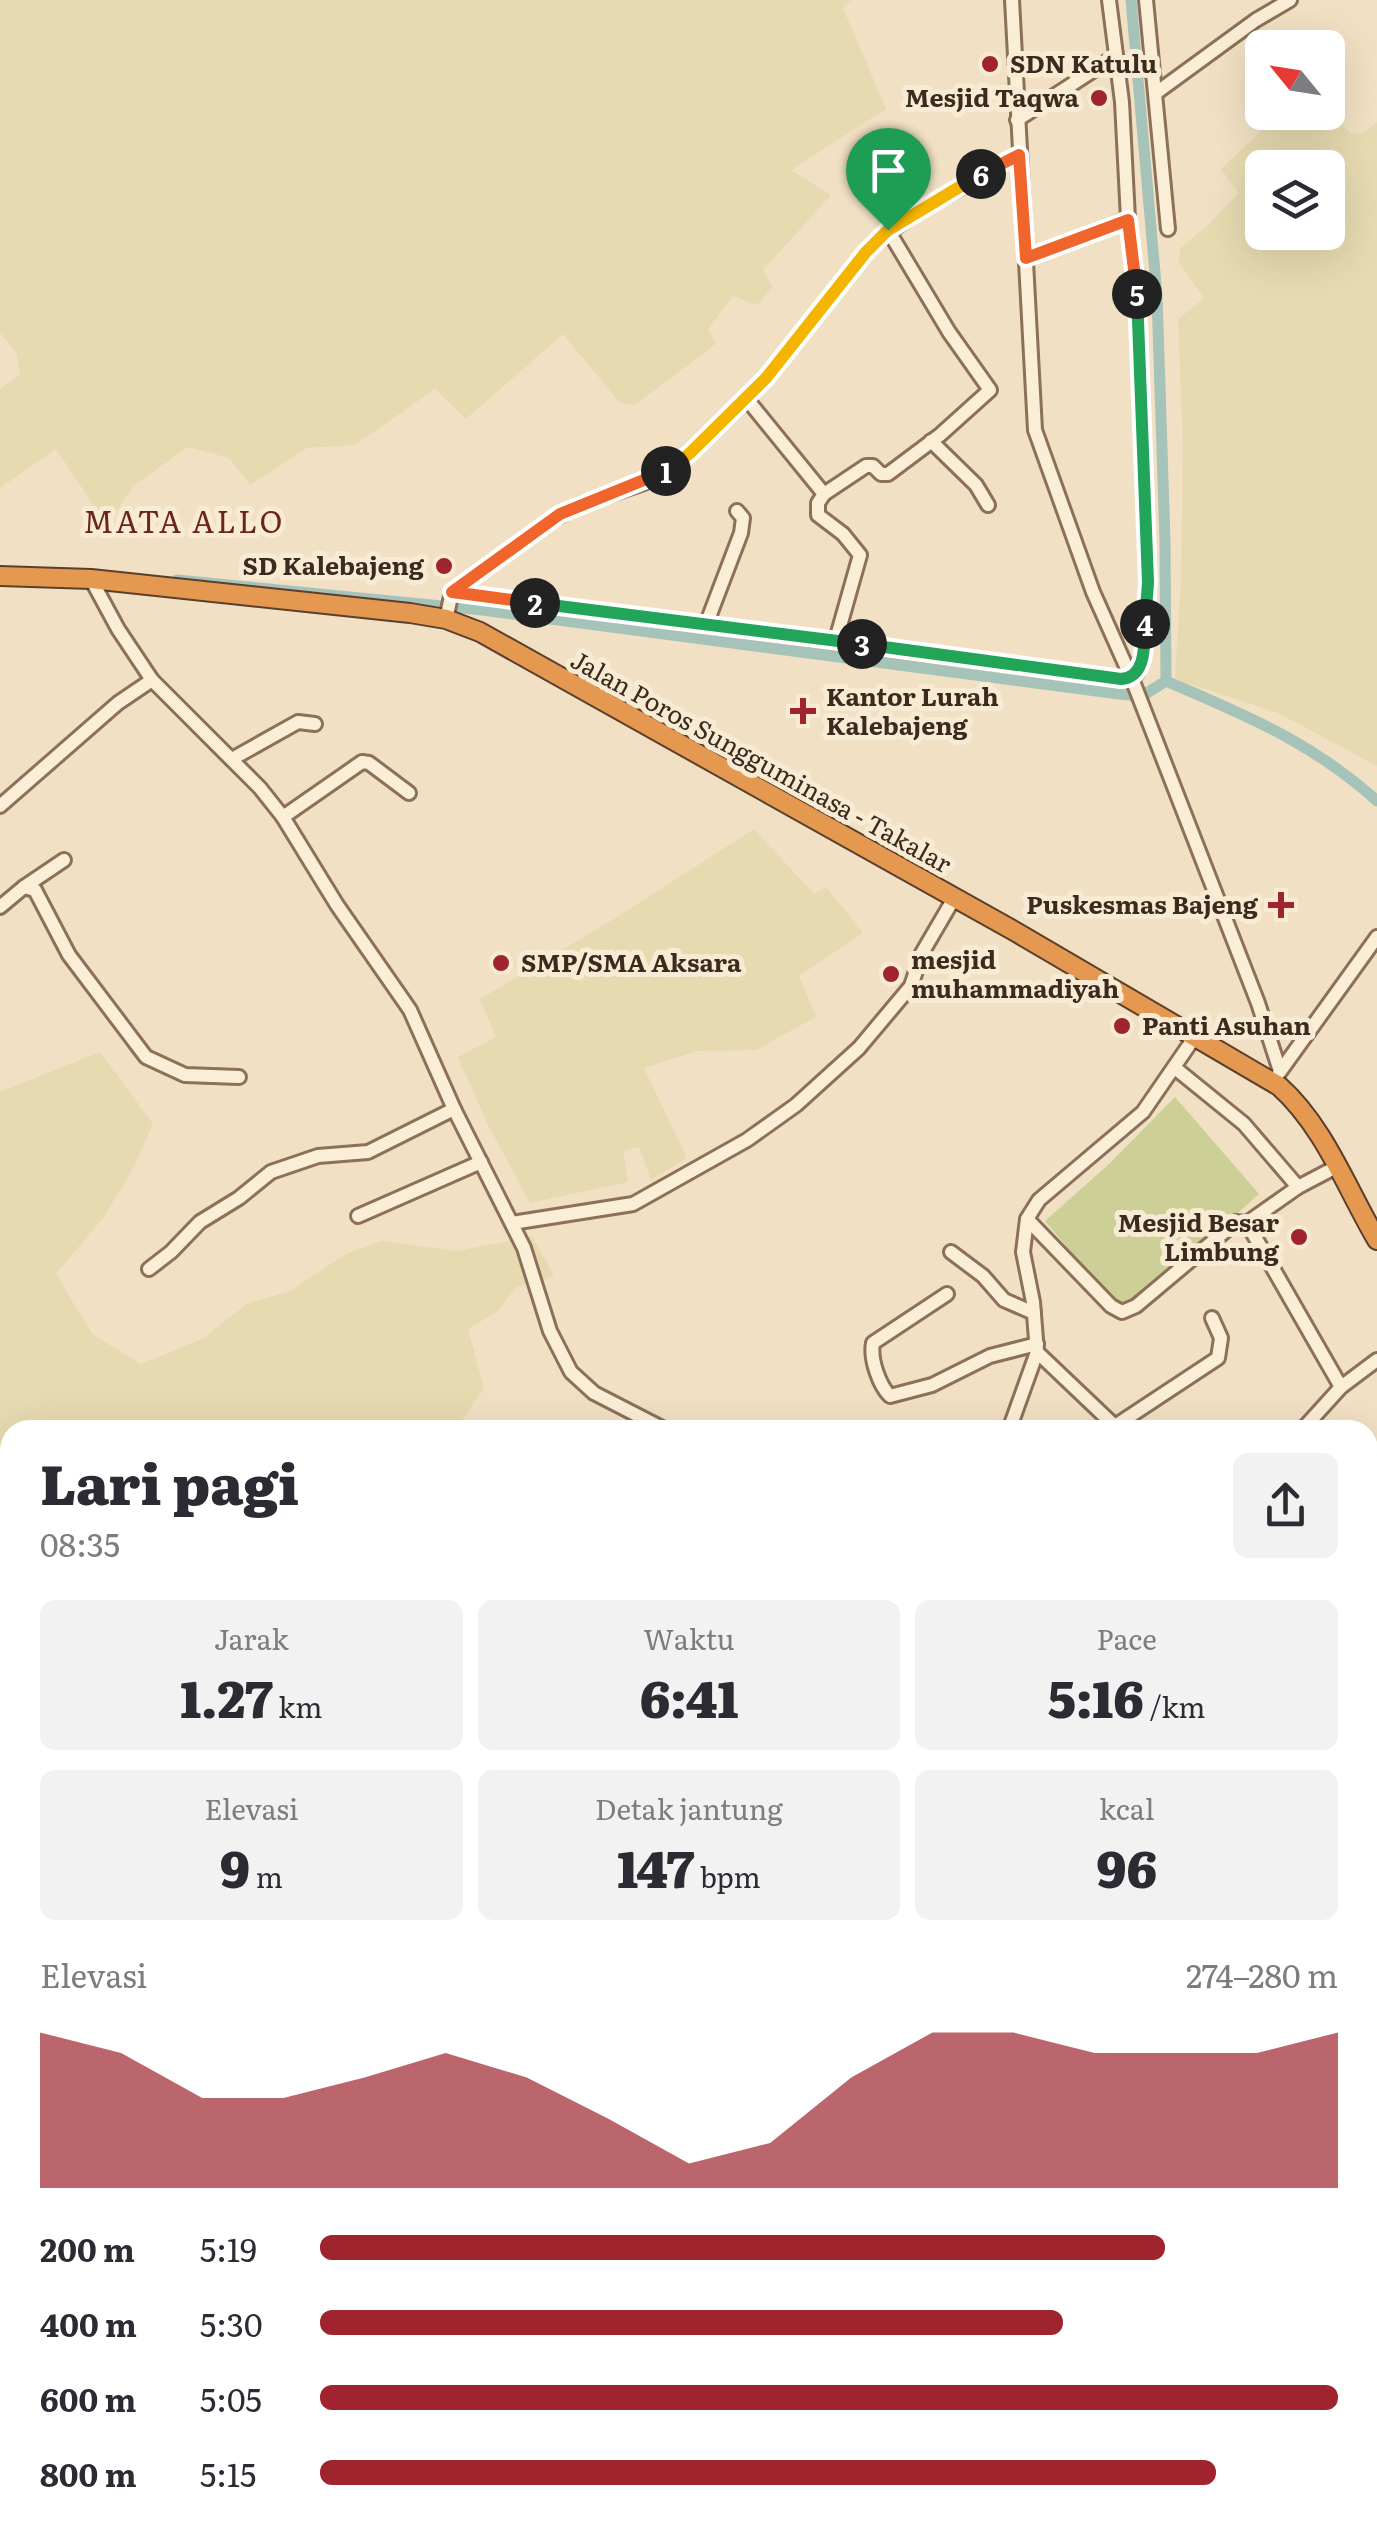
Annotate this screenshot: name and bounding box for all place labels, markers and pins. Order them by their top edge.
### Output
place label: SDN Katulu [1010,44,1157,81]
marker: SDN Katulu [979,53,1001,75]
place label: Mesjid Taqwa [905,78,1080,115]
marker: Mesjid Taqwa [1088,87,1110,109]
pin [846,128,931,231]
pin: 6 [956,149,1006,199]
pin: 5 [1112,269,1162,319]
pin: 1 [641,446,691,496]
place label: SD Kalebajeng [243,546,425,583]
marker: SD Kalebajeng [433,555,455,577]
pin: 2 [510,578,560,628]
pin: 4 [1120,599,1170,649]
pin: 3 [837,619,887,669]
place label: Kantor Lurah Kalebajeng [826,677,999,743]
marker: Kantor Lurah Kalebajeng [790,698,816,724]
place label: Puskesmas Bajeng [1026,885,1259,922]
marker: Puskesmas Bajeng [1268,892,1294,918]
place label: mesjid muhammadiyah [911,940,1119,1006]
place label: SMP/SMA Aksara [521,943,742,980]
marker: SMP/SMA Aksara [490,952,512,974]
marker: mesjid muhammadiyah [880,963,902,985]
place label: Panti Asuhan [1142,1006,1311,1043]
marker: Panti Asuhan [1111,1015,1133,1037]
place label: Mesjid Besar Limbung [1118,1203,1280,1269]
marker: Mesjid Besar Limbung [1288,1226,1310,1248]

